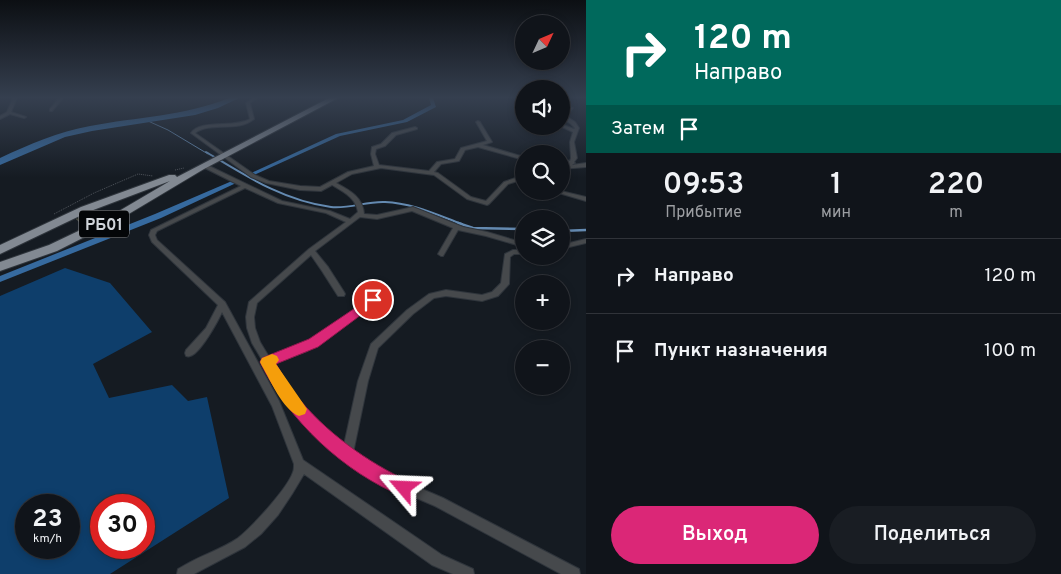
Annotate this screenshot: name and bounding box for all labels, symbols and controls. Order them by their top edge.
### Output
north arrow [515,15,570,70]
map controls [515,15,570,395]
text: 120 m [694,17,792,61]
icon: right [611,20,676,85]
text: Направо [694,60,782,87]
button: sound [515,80,570,135]
icon: arrive [675,115,703,143]
text: Затем [611,117,665,141]
button: search [515,145,570,200]
text: 09:53 [663,167,744,204]
text: 1 [830,167,842,204]
text: 220 [928,167,984,204]
text: Прибытие [665,203,742,223]
text: мин [821,203,851,223]
text: m [949,203,963,223]
road number: РБ01 [79,210,129,238]
button: layers [515,210,570,265]
icon: right [611,262,639,290]
text: Направо [654,264,734,288]
text: 120 m [985,264,1036,288]
button: + [515,275,570,330]
pin [352,279,394,321]
icon: arrive [359,286,387,314]
icon: arrive [611,337,639,365]
text: Пункт назначения [654,339,828,363]
text: 100 m [984,339,1036,363]
button: − [515,340,570,395]
position arrow [377,461,429,513]
speed limit sign: 30 [90,494,155,559]
text: 23 [32,504,63,536]
button: Выход [611,506,819,564]
button: Поделиться [829,506,1036,564]
text: km/h [33,531,62,547]

